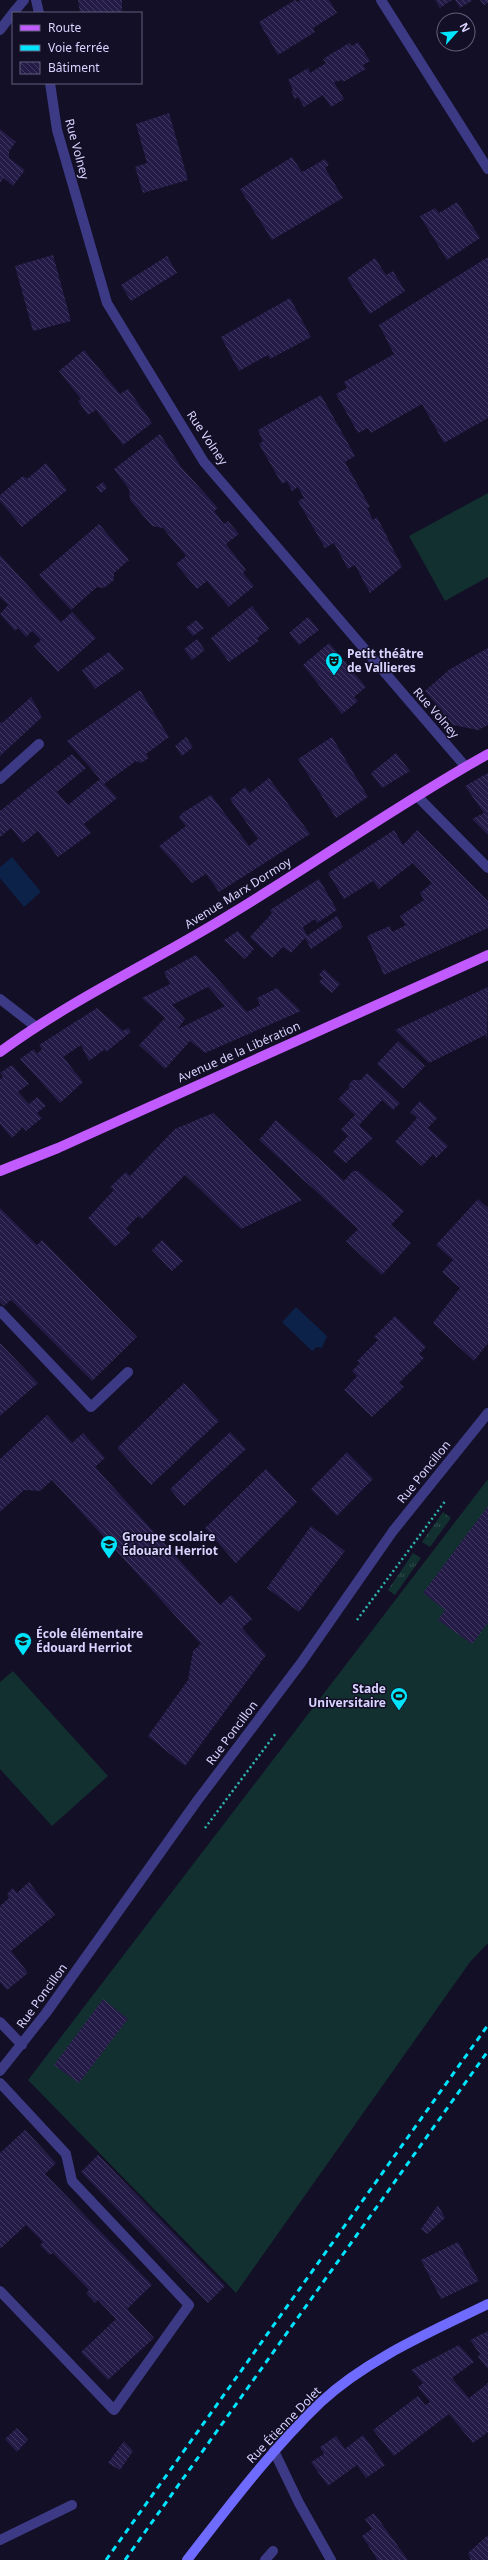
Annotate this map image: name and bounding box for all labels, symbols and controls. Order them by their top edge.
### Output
legend [12,12,142,84]
north arrow [436,12,476,52]
text: Route [48,19,81,36]
text: N [457,20,474,35]
text: Voie ferrée [48,39,110,56]
text: Bâtiment [48,59,100,76]
street label: Rue Volney [61,117,94,182]
street label: Rue Volney [183,407,232,469]
place label: Petit théâtre de Vallieres [347,645,424,676]
theatre icon: Petit théâtre de Vallieres [324,651,344,676]
street label: Rue Volney [410,684,464,742]
street label: Avenue Marx Dormoy [181,852,295,932]
street label: Avenue de la Libération [175,1017,303,1086]
street label: Rue Poncillon [393,1437,454,1507]
place label: Groupe scolaire Édouard Herriot [122,1528,218,1559]
school or university icon: Groupe scolaire Édouard Herriot [99,1534,119,1559]
place label: École élémentaire Édouard Herriot [36,1625,143,1656]
school or university icon: École élémentaire Édouard Herriot [13,1631,33,1656]
place label: Stade Universitaire [308,1680,386,1711]
sports icon: Stade Universitaire [389,1686,409,1711]
street label: Rue Poncillon [202,1697,261,1768]
street label: Rue Poncillon [12,1960,71,2032]
street label: Rue Étienne Dolet [243,2382,325,2467]

